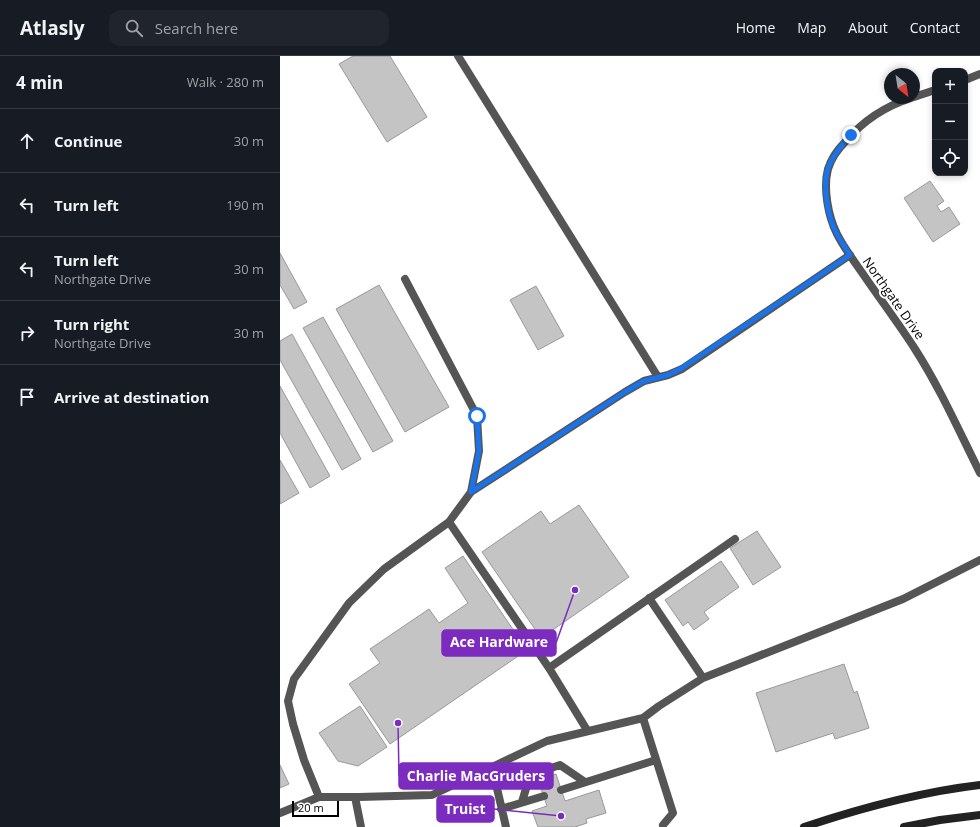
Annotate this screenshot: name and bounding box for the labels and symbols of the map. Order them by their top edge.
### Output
north arrow [884,68,920,104]
route end [842,126,860,144]
street label: Northgate Drive [859,253,929,343]
route start [468,407,486,425]
callout: Ace Hardware [442,630,556,656]
text: Ace Hardware [450,632,548,651]
callout: Charlie MacGruders [399,763,553,789]
text: Charlie MacGruders [407,766,545,785]
callout: Truist [437,796,494,822]
scale bar [292,799,339,818]
text: Truist [445,799,485,818]

